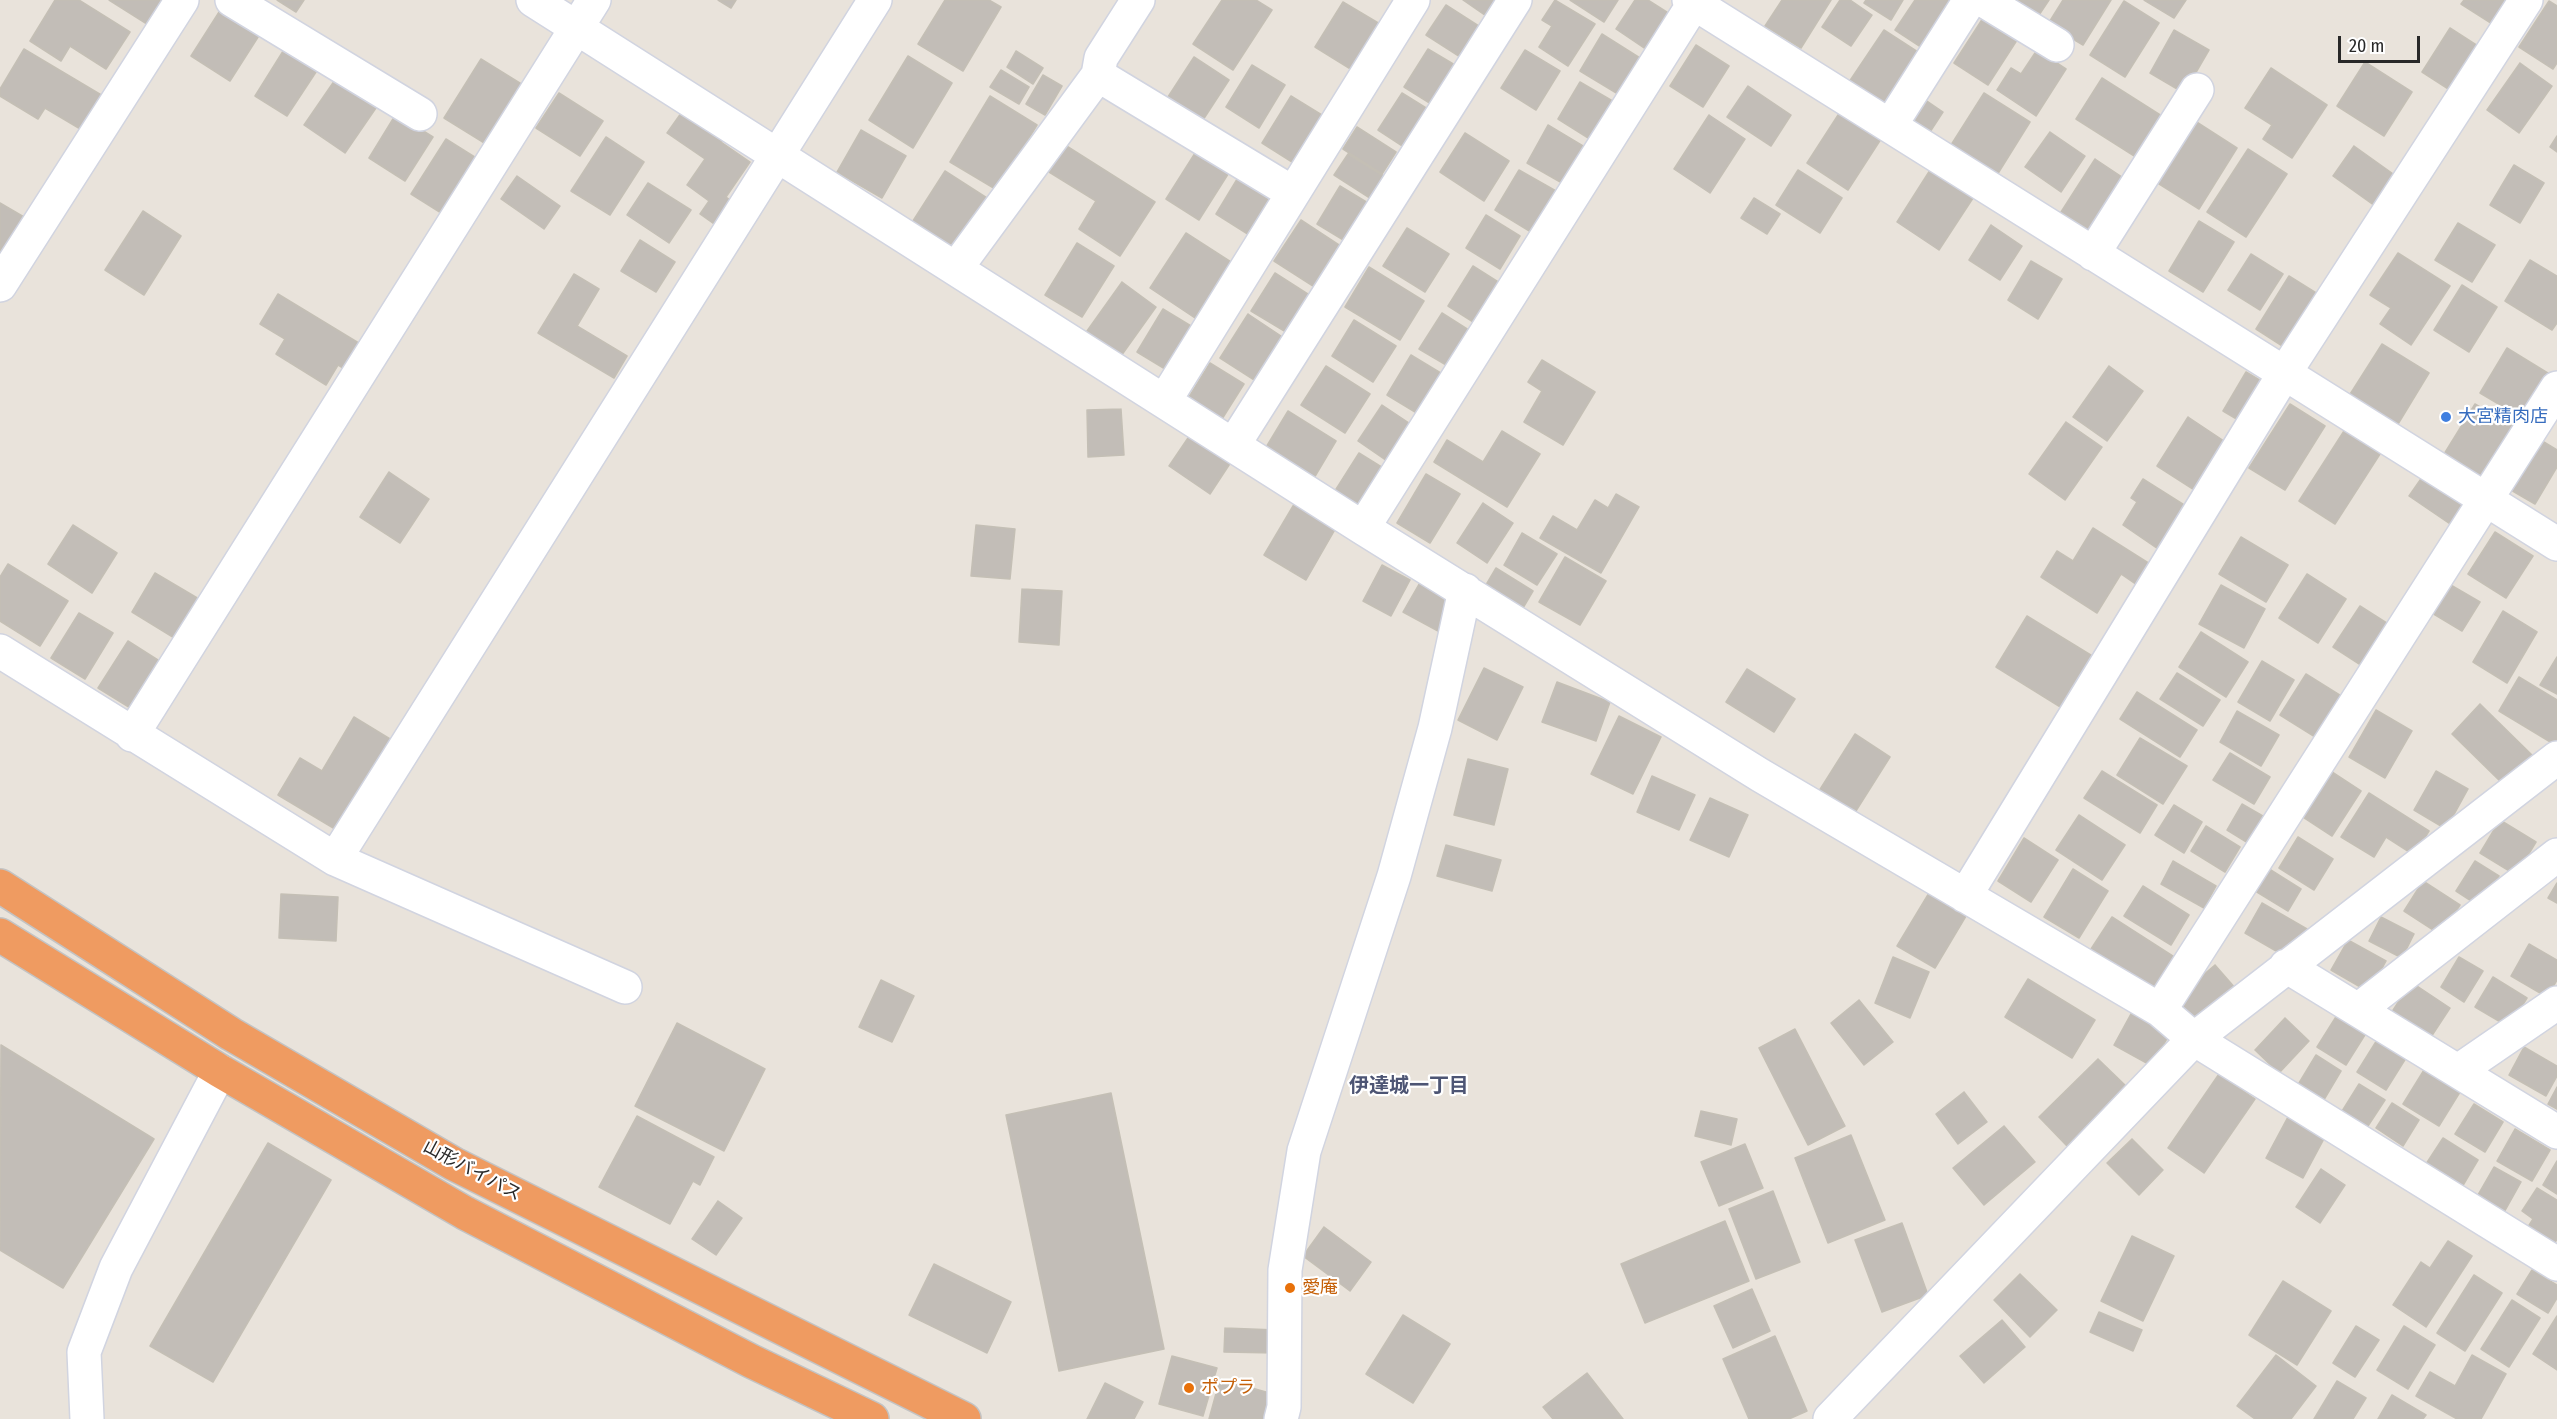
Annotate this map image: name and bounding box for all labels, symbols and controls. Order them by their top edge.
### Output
scale bar [2341,24,2424,62]
text: 20 m [2349,35,2384,57]
place label: 大宮精肉店 [2458,406,2548,428]
marker: 大宮精肉店 [2439,410,2453,424]
district label: 伊達城一丁目 [1349,1074,1469,1098]
street label: 山形バイパス [419,1136,525,1206]
place label: 愛庵 [1302,1277,1338,1299]
marker: 愛庵 [1283,1281,1297,1295]
place label: ポプラ [1201,1377,1255,1399]
marker: ポプラ [1182,1381,1196,1395]

